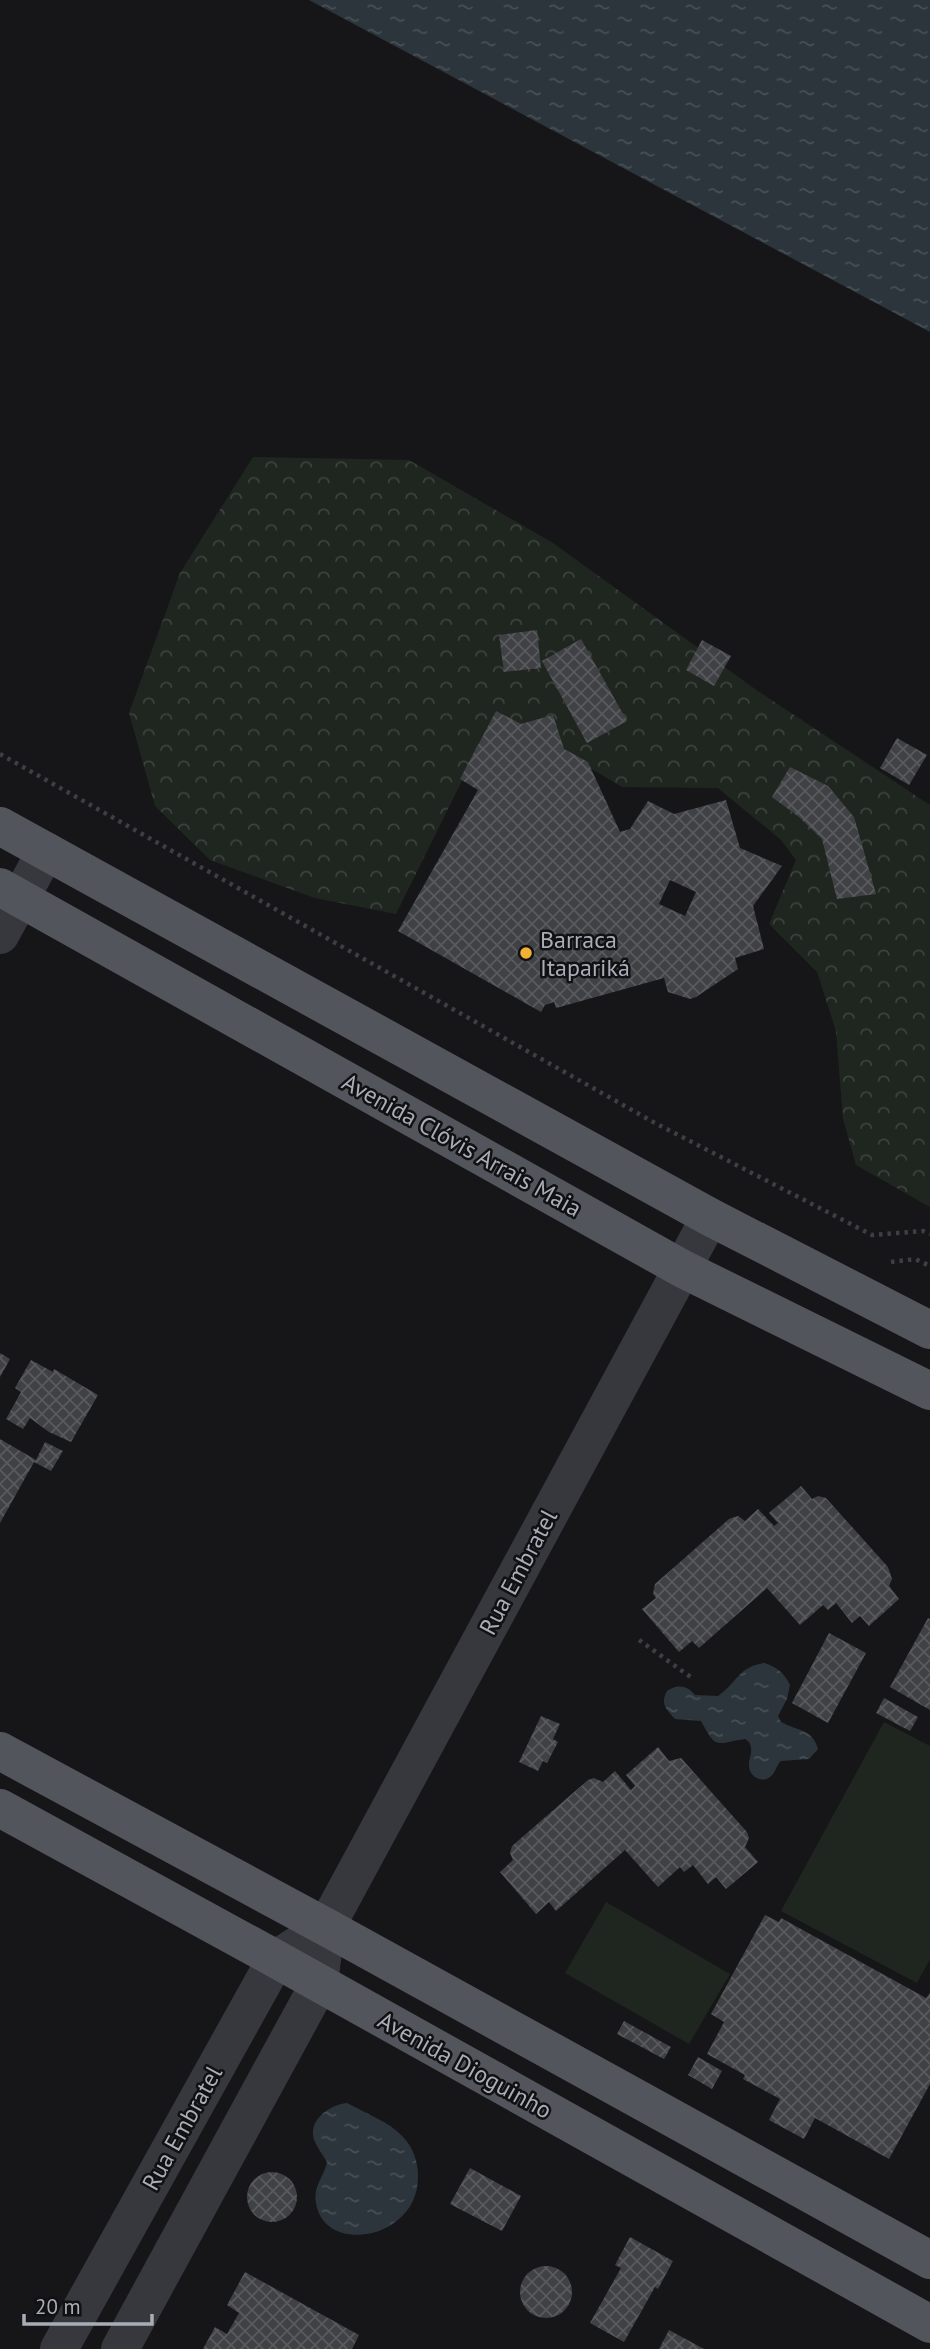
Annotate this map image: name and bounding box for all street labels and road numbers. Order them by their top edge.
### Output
street label: Avenida Clóvis Arrais Maia [337,1066,587,1224]
street label: Rua Embratel [472,1504,564,1640]
street label: Avenida Dioguinho [373,2004,557,2126]
street label: Rua Embratel [135,2060,229,2196]

